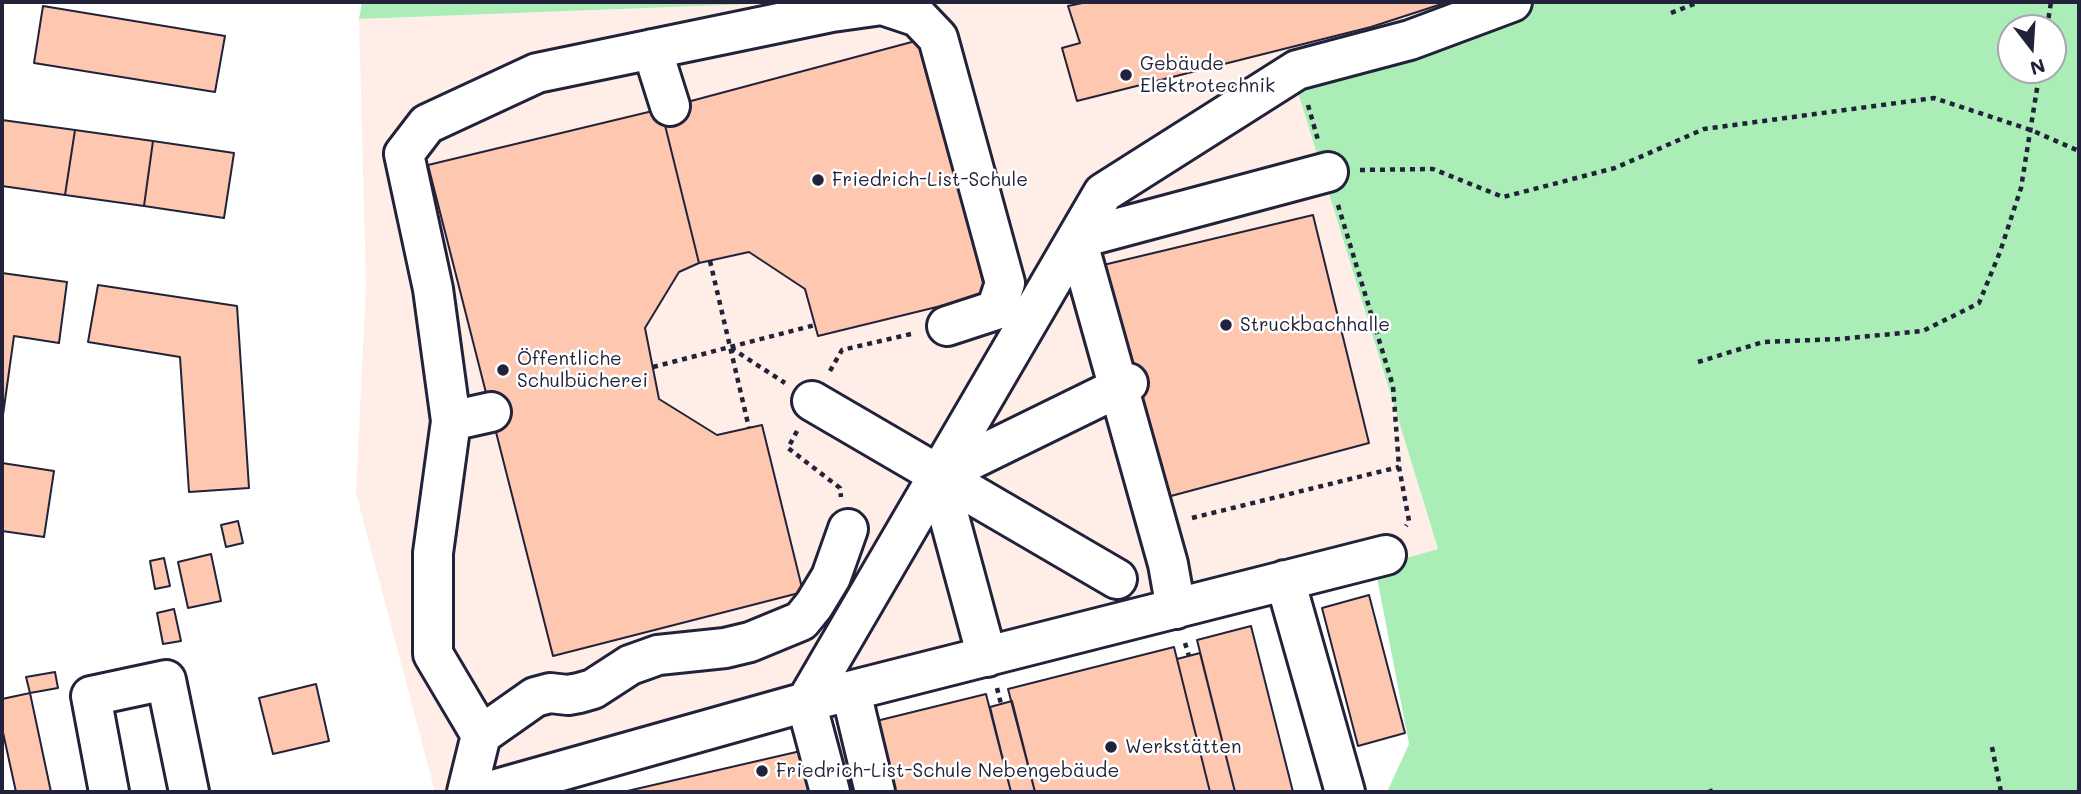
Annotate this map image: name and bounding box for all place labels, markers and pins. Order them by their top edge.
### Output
place label: Gebäude Elektrotechnik [1140,53,1275,97]
marker: Gebäude Elektrotechnik [1118,67,1134,83]
place label: Friedrich-List-Schule [832,169,1028,191]
marker: Friedrich-List-Schule [810,172,826,188]
place label: Struckbachhalle [1240,314,1390,336]
marker: Struckbachhalle [1218,317,1234,333]
place label: Öffentliche Schulbücherei [517,348,648,392]
marker: Öffentliche Schulbücherei [495,362,511,378]
place label: Werkstätten [1125,736,1242,758]
marker: Werkstätten [1103,739,1119,755]
place label: Friedrich-List-Schule Nebengebäude [776,760,1119,782]
marker: Friedrich-List-Schule Nebengebäude [754,763,770,779]

